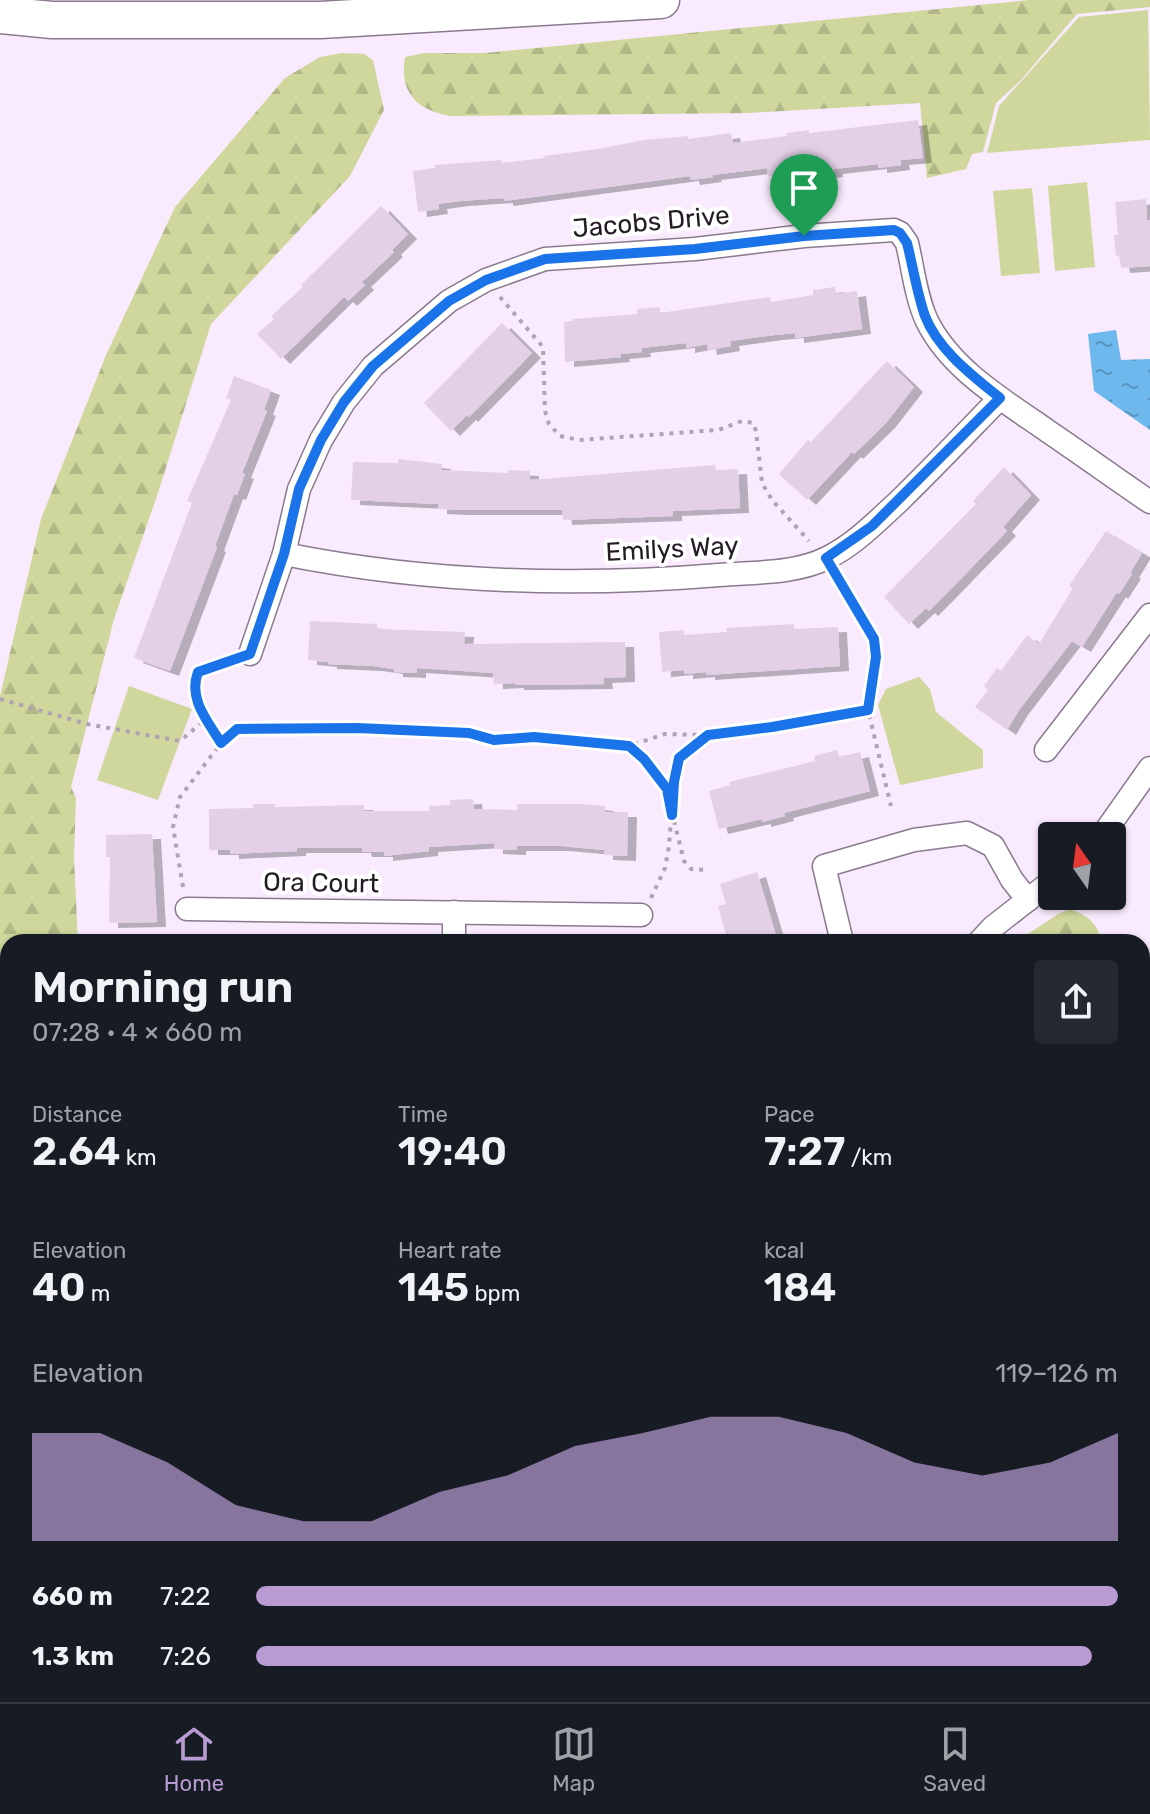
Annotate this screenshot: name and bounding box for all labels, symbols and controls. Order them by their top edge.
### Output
pin [770,154,838,236]
icon: arrive [782,166,826,210]
street label: Jacobs Drive [571,200,731,244]
street label: Emilys Way [605,530,739,568]
north arrow [1038,822,1126,910]
map controls [1038,822,1126,910]
street label: Ora Court [263,866,379,900]
button: share [1034,960,1118,1044]
text: Morning run [32,961,293,1013]
text: 07:28 · 4 × 660 m [32,1017,242,1048]
text: Distance [32,1101,122,1128]
text: Time [398,1101,448,1128]
text: Pace [764,1101,815,1128]
text: 2.64 [32,1128,120,1175]
text: 19:40 [398,1128,507,1175]
text: 7:27 [764,1128,845,1175]
text: km [120,1144,157,1171]
text: /km [845,1144,892,1171]
text: Elevation [32,1237,126,1264]
text: Heart rate [398,1237,502,1264]
text: kcal [764,1237,804,1264]
text: 40 [32,1264,85,1311]
text: 145 [398,1264,469,1311]
text: 184 [764,1264,836,1311]
text: m [85,1280,110,1307]
text: bpm [469,1280,520,1307]
text: Elevation [32,1358,143,1389]
text: 119–126 m [995,1358,1118,1389]
text: 660 m [32,1581,113,1612]
text: 7:22 [160,1581,211,1612]
text: 1.3 km [32,1641,114,1672]
text: 7:26 [160,1641,211,1672]
tab: Home [164,1722,224,1797]
tab: Map [552,1722,596,1797]
tab: Saved [923,1722,986,1797]

